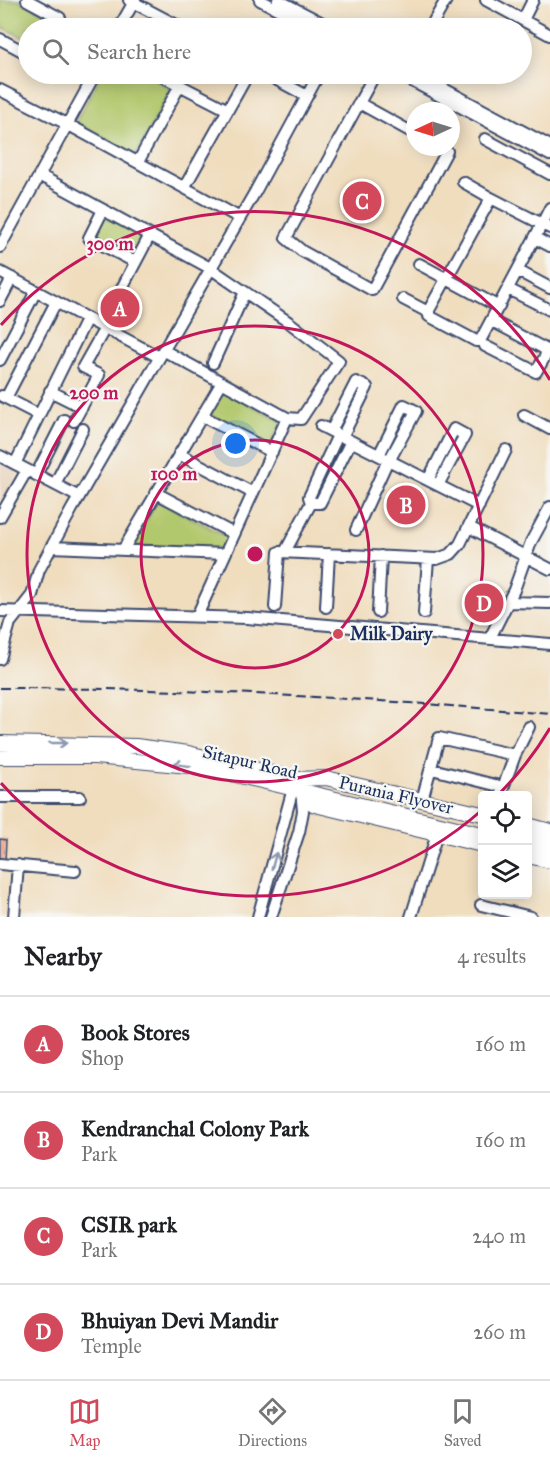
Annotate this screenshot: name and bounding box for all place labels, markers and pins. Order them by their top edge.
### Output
pin: C [342,178,382,224]
pin: A [100,286,140,330]
pin: B [386,482,426,528]
centre of rings [245,544,265,564]
pin: D [464,580,504,626]
place label: Milk Dairy [350,623,434,646]
marker: Milk Dairy [331,627,345,641]

